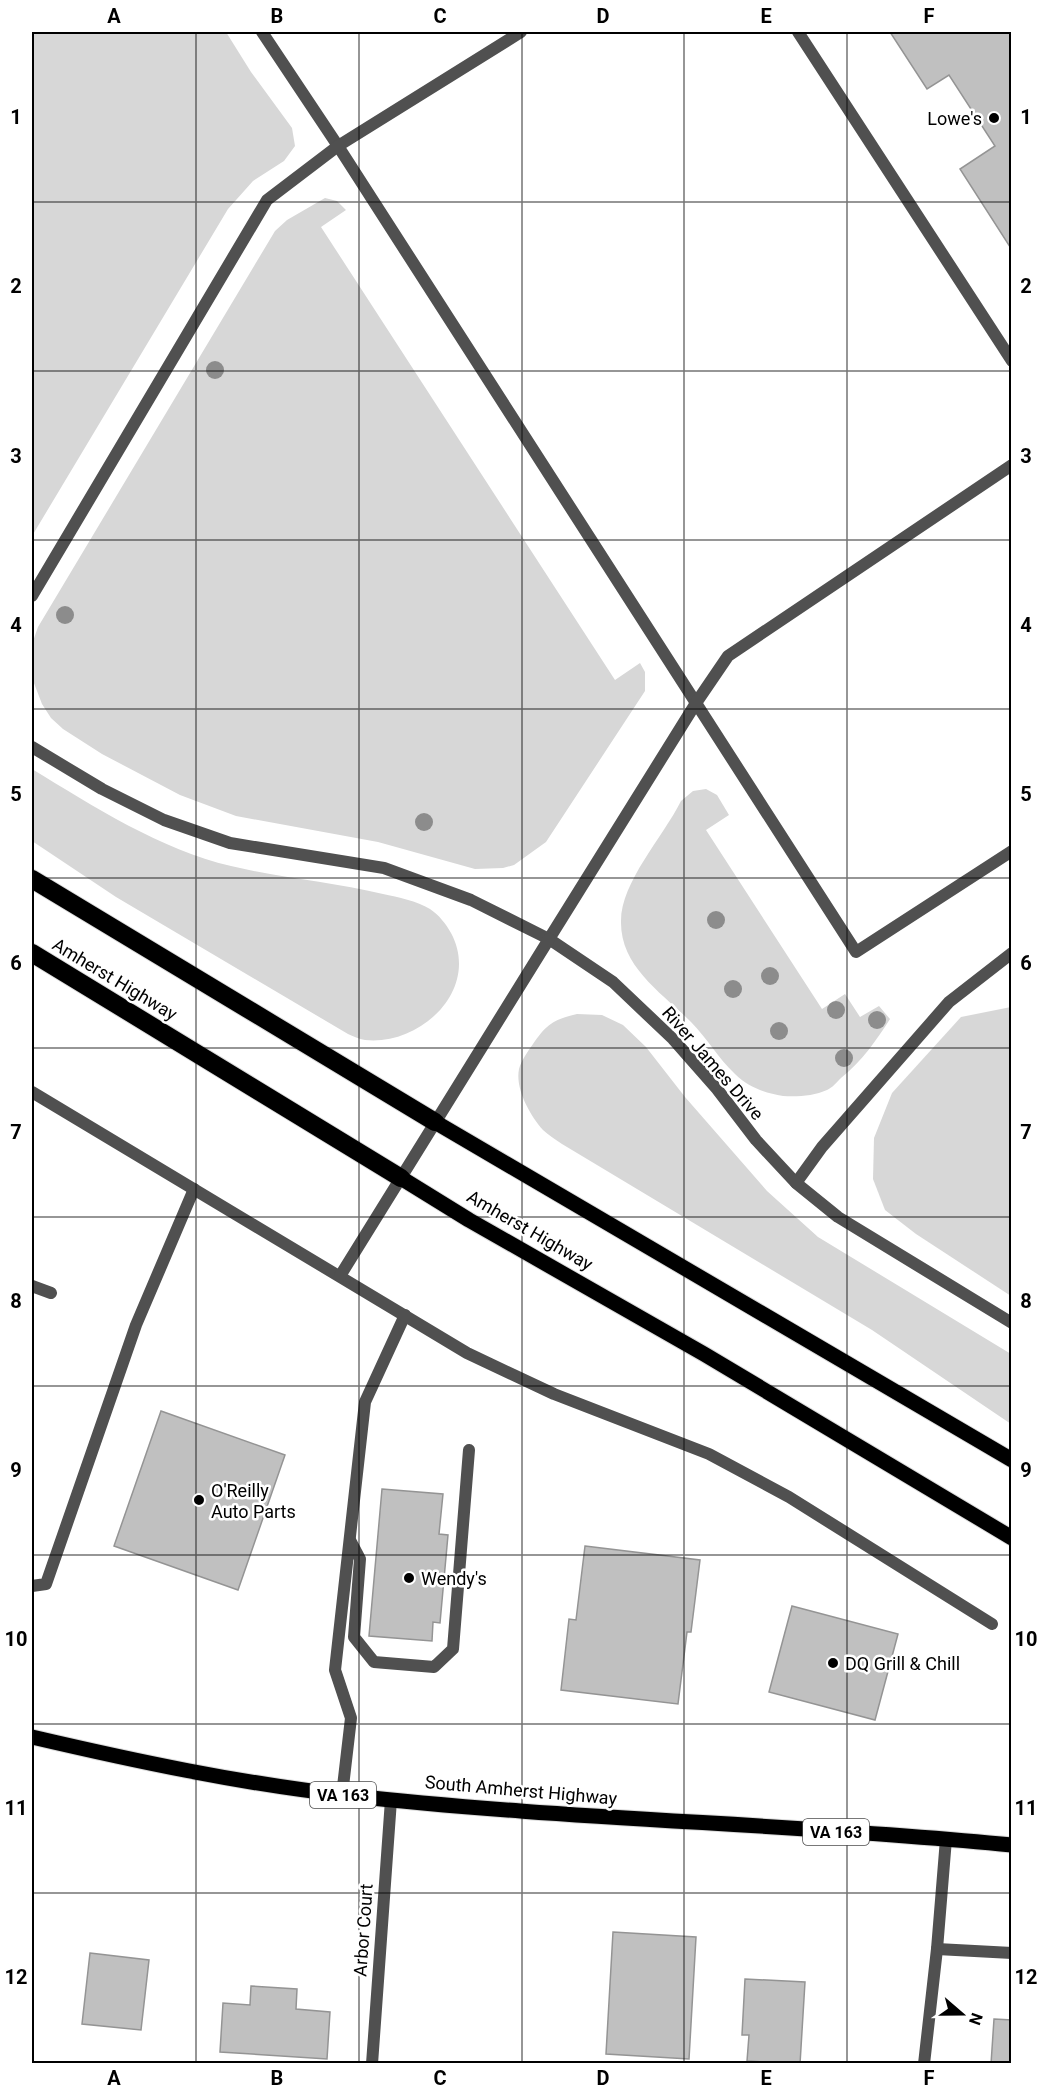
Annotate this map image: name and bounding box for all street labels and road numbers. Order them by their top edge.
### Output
street label: Amherst Highway [49,934,182,1025]
street label: River James Drive [658,1002,768,1124]
street label: Amherst Highway [463,1185,597,1275]
street label: South Amherst Highway [424,1771,618,1809]
road number: VA 163 [310,1782,376,1808]
road number: VA 163 [803,1819,869,1845]
street label: Arbor Court [349,1883,377,1977]

